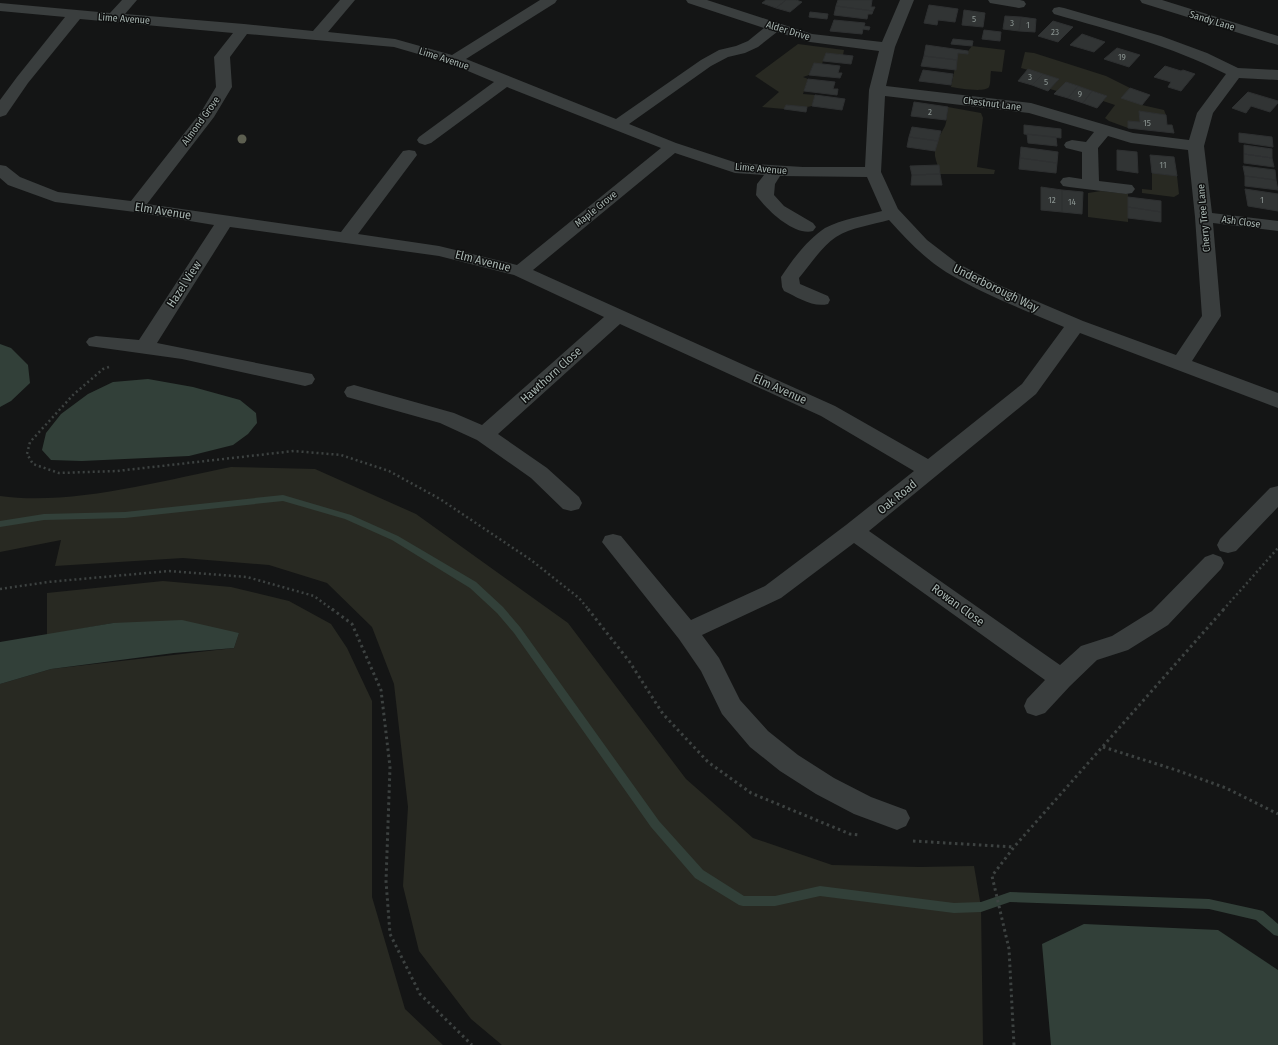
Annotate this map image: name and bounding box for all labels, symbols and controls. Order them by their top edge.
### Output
street label: Sandy Lane [1188,8,1236,34]
street label: Lime Avenue [98,11,150,27]
house number: 5 [972,14,976,24]
house number: 3 [1010,18,1014,28]
street label: Alder Drive [765,19,811,43]
house number: 1 [1026,20,1030,30]
house number: 23 [1051,27,1059,37]
street label: Lime Avenue [417,45,471,73]
house number: 19 [1118,52,1126,62]
house number: 3 [1028,72,1032,82]
house number: 5 [1044,77,1048,87]
house number: 9 [1078,89,1082,99]
street label: Almond Grove [179,94,223,148]
street label: Chestnut Lane [962,94,1022,114]
house number: 2 [928,107,932,117]
house number: 15 [1143,118,1151,128]
house number: 11 [1160,160,1166,170]
street label: Lime Avenue [735,161,787,177]
street label: Cherry Tree Lane [1195,183,1213,253]
street label: Maple Grove [573,188,620,230]
house number: 12 [1048,195,1056,205]
house number: 1 [1260,195,1264,205]
house number: 14 [1068,197,1077,207]
street label: Elm Avenue [134,200,192,222]
street label: Ash Close [1221,213,1261,231]
street label: Elm Avenue [454,247,512,275]
street label: Hazel View [164,258,204,310]
street label: Underborough Way [951,261,1042,315]
street label: Hawthorn Close [518,344,584,406]
street label: Elm Avenue [751,371,809,407]
street label: Oak Road [874,477,920,517]
street label: Rowan Close [929,581,987,629]

